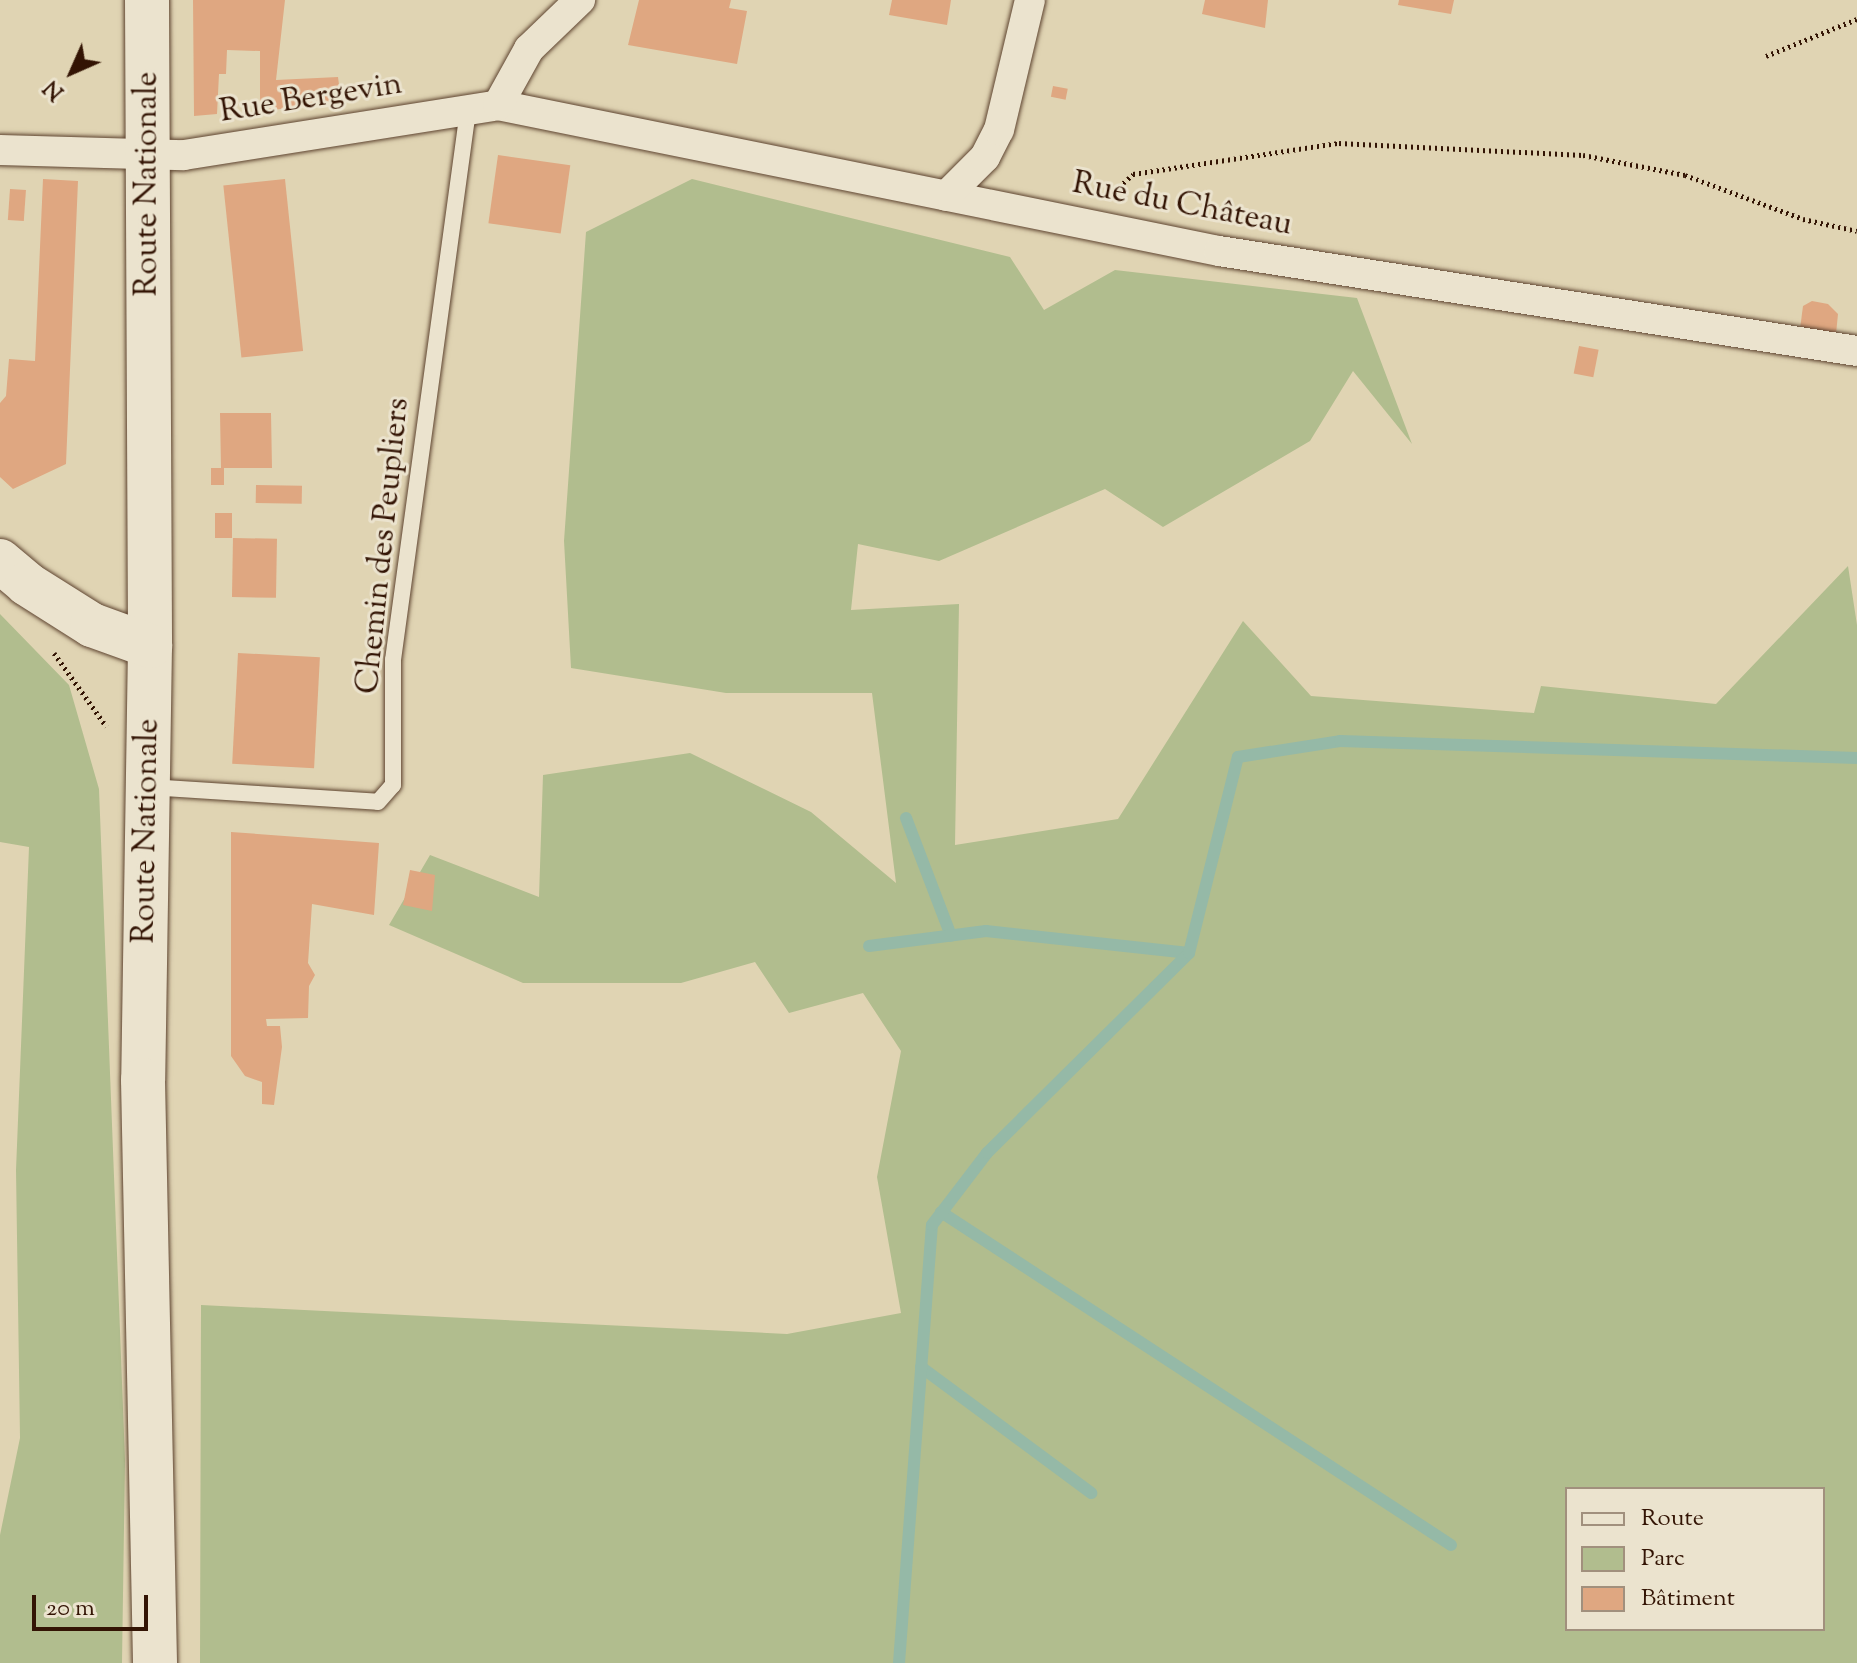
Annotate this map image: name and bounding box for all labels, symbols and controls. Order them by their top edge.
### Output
north arrow [32,32,112,112]
street label: Rue Bergevin [217,66,405,132]
text: N [38,71,73,106]
street label: Route Nationale [129,71,167,297]
street label: Rue du Château [1069,165,1295,245]
street label: Chemin des Peupliers [349,396,419,696]
street label: Route Nationale [126,718,168,944]
legend [1565,1487,1825,1631]
text: Route [1641,1502,1704,1536]
text: Parc [1641,1542,1685,1576]
scale bar [36,1579,152,1629]
text: Bâtiment [1641,1582,1735,1616]
text: 20 m [46,1592,95,1626]

